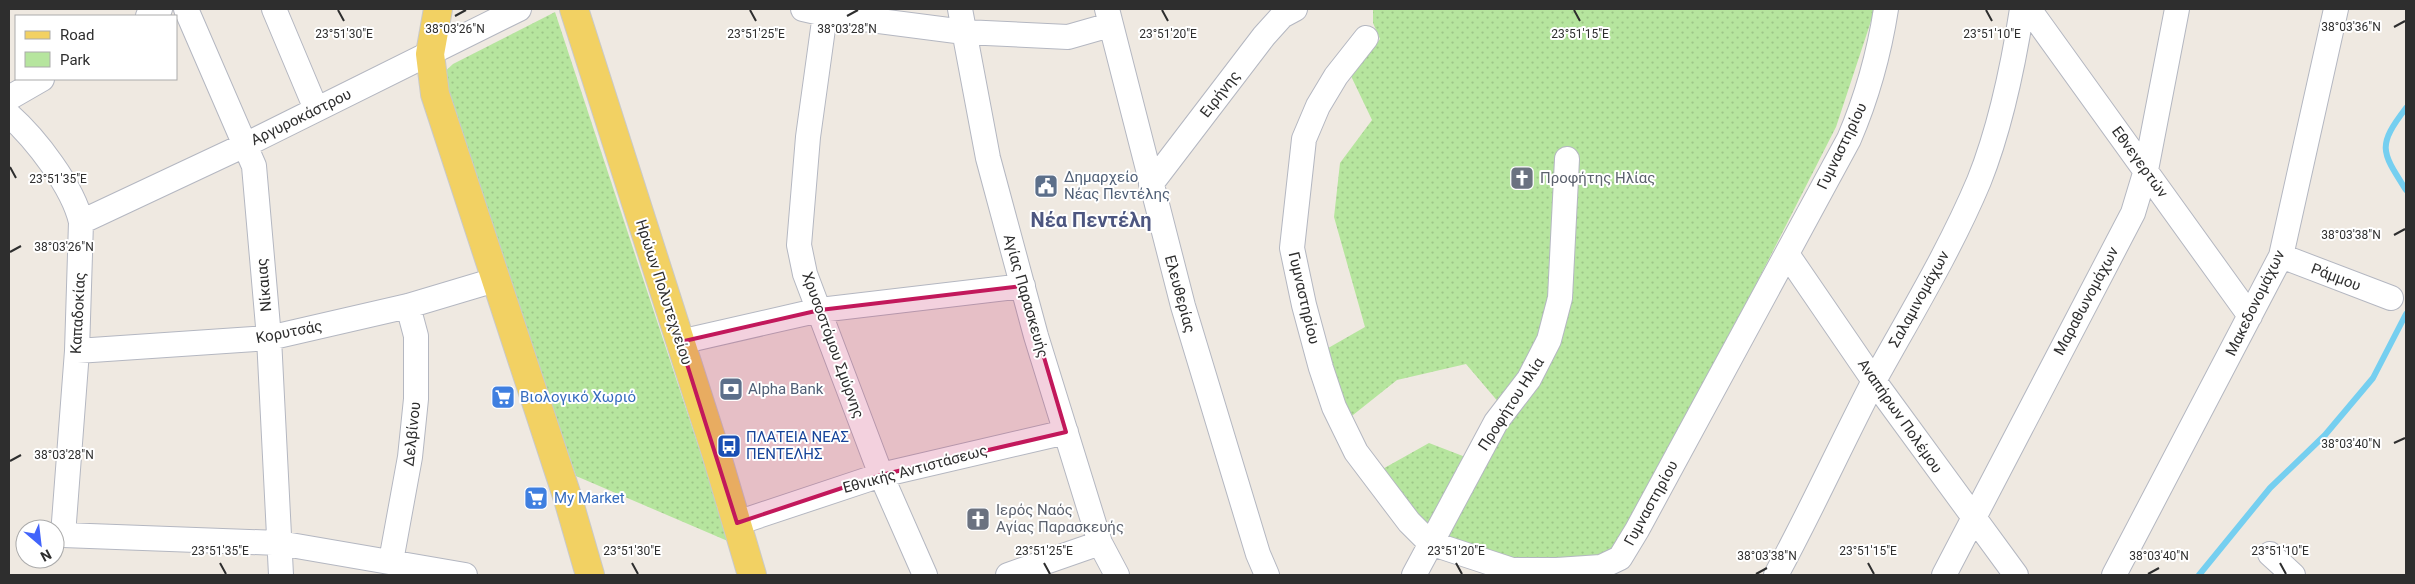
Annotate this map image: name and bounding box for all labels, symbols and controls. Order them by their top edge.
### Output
legend [15,15,178,80]
text: 38°03'36"N [2321,20,2381,34]
text: 38°03'26"N [425,22,485,36]
text: 38°03'28"N [817,22,877,36]
text: Road [60,26,94,44]
text: 23°51'30"E [315,27,373,41]
text: 23°51'25"E [727,27,785,41]
text: 23°51'20"E [1139,27,1197,41]
text: 23°51'15"E [1551,27,1609,41]
text: 23°51'10"E [1963,27,2021,41]
text: Park [60,51,91,69]
street label: Ειρήνης [1196,67,1244,121]
street label: Αργυροκάστρου [248,85,354,149]
street label: Γυμναστηρίου [1813,100,1871,192]
street label: Εθνεγερτών [2108,123,2172,201]
church icon: Προφήτης Ηλίας [1509,165,1535,191]
place label: Δημαρχείο Νέας Πεντέλης [1064,168,1170,203]
place label: Προφήτης Ηλίας [1540,169,1655,187]
text: 23°51'35"E [29,172,87,186]
public building icon: Δημαρχείο Νέας Πεντέλης [1033,173,1059,199]
district label: Νέα Πεντέλη [1031,208,1151,232]
street label: Ηρώων Πολυτεχνείου [632,217,696,367]
text: 38°03'38"N [2321,228,2381,242]
street label: Αγίας Παρασκευής [1000,232,1052,360]
text: 38°03'26"N [34,240,94,254]
street label: Μαραθωνομάχων [2050,244,2122,358]
street label: Μακεδονομάχων [2222,247,2288,359]
street label: Σαλαμινομάχων [1885,248,1953,350]
street label: Γυμναστηρίου [1285,250,1323,346]
street label: Ελευθερίας [1161,253,1199,335]
street label: Νίκαιας [253,257,275,313]
street label: Ράμμου [2309,259,2363,295]
street label: Χρυσοστόμου Σμύρνης [798,269,868,421]
street label: Καπαδοκίας [67,272,89,354]
street label: Κορυτσάς [254,317,324,347]
street label: Προφήτου Ηλία [1474,354,1548,454]
street label: Αναπήρων Πολέμου [1854,355,1946,477]
bank icon: Alpha Bank [718,376,744,402]
place label: Alpha Bank [748,380,824,398]
supermarket icon: Βιολογικό Χωριό [490,384,516,410]
place label: Βιολογικό Χωριό [520,388,636,406]
street label: Δελβίνου [400,401,424,467]
place label: ΠΛΑΤΕΙΑ ΝΕΑΣ ΠΕΝΤΕΛΗΣ [746,428,849,463]
bus stop icon: ΠΛΑΤΕΙΑ ΝΕΑΣ ΠΕΝΤΕΛΗΣ [716,433,742,459]
text: 38°03'40"N [2321,437,2381,451]
street label: Εθνικής Αντιστάσεως [841,441,989,497]
text: 38°03'28"N [34,448,94,462]
street label: Γυμναστηρίου [1620,457,1682,549]
supermarket icon: My Market [523,485,549,511]
place label: My Market [554,489,625,507]
place label: Ιερός Ναός Αγίας Παρασκευής [996,501,1124,536]
church icon: Ιερός Ναός Αγίας Παρασκευής [965,506,991,532]
north arrow [15,519,65,569]
text: 23°51'35"E [191,544,249,558]
text: 23°51'30"E [603,544,661,558]
text: 23°51'25"E [1015,544,1073,558]
text: 23°51'20"E [1427,544,1485,558]
text: 23°51'15"E [1839,544,1897,558]
text: 23°51'10"E [2251,544,2309,558]
text: N [38,546,54,565]
text: 38°03'38"N [1737,549,1797,563]
text: 38°03'40"N [2129,549,2189,563]

